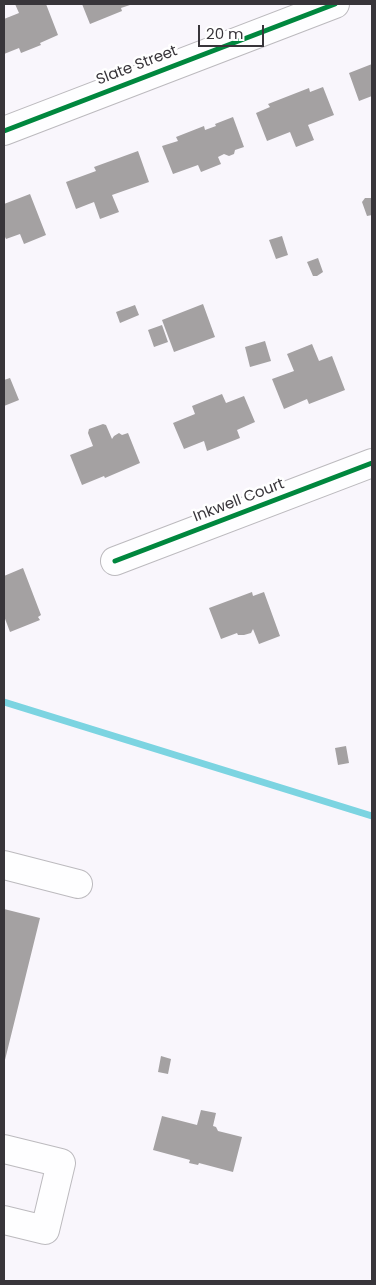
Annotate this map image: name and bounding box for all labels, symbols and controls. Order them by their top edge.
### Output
scale bar [201,15,267,47]
text: 20 m [206,23,244,44]
street label: Slate Street [94,42,180,90]
street label: Inkwell Court [191,475,287,527]

